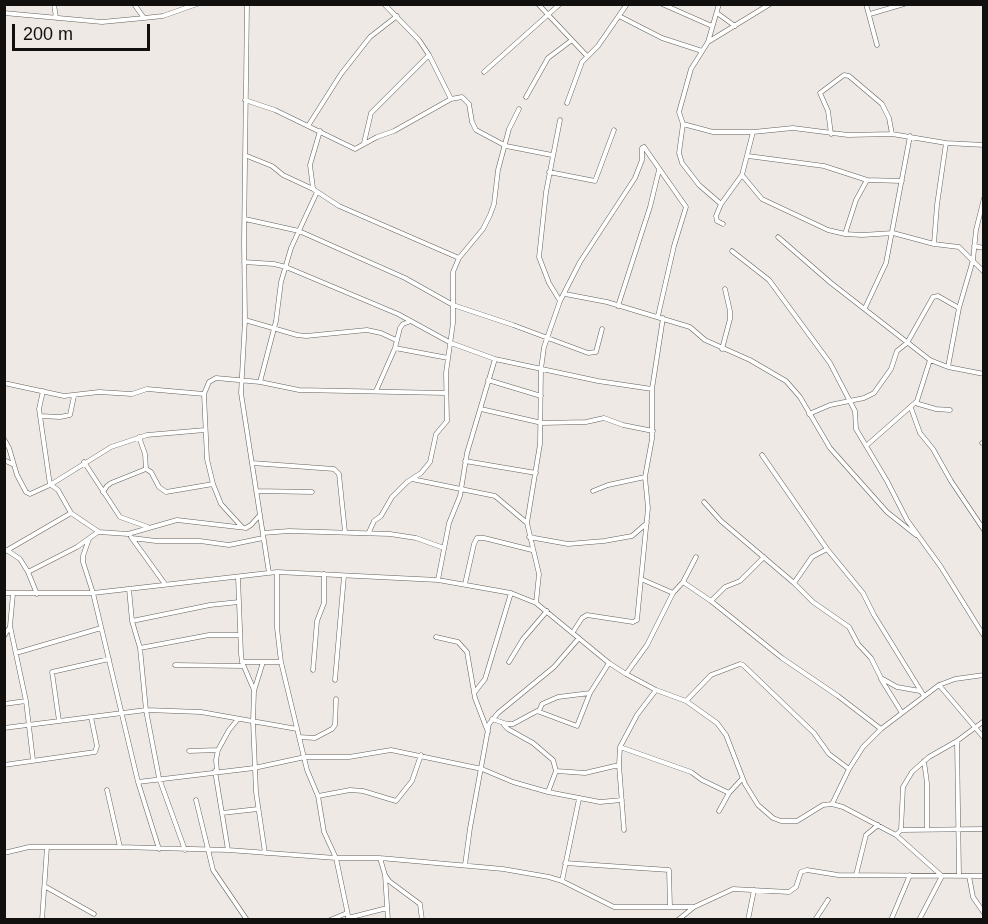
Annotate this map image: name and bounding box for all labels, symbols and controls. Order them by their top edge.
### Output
scale bar [15,12,153,50]
text: 200 m [23,24,73,44]

